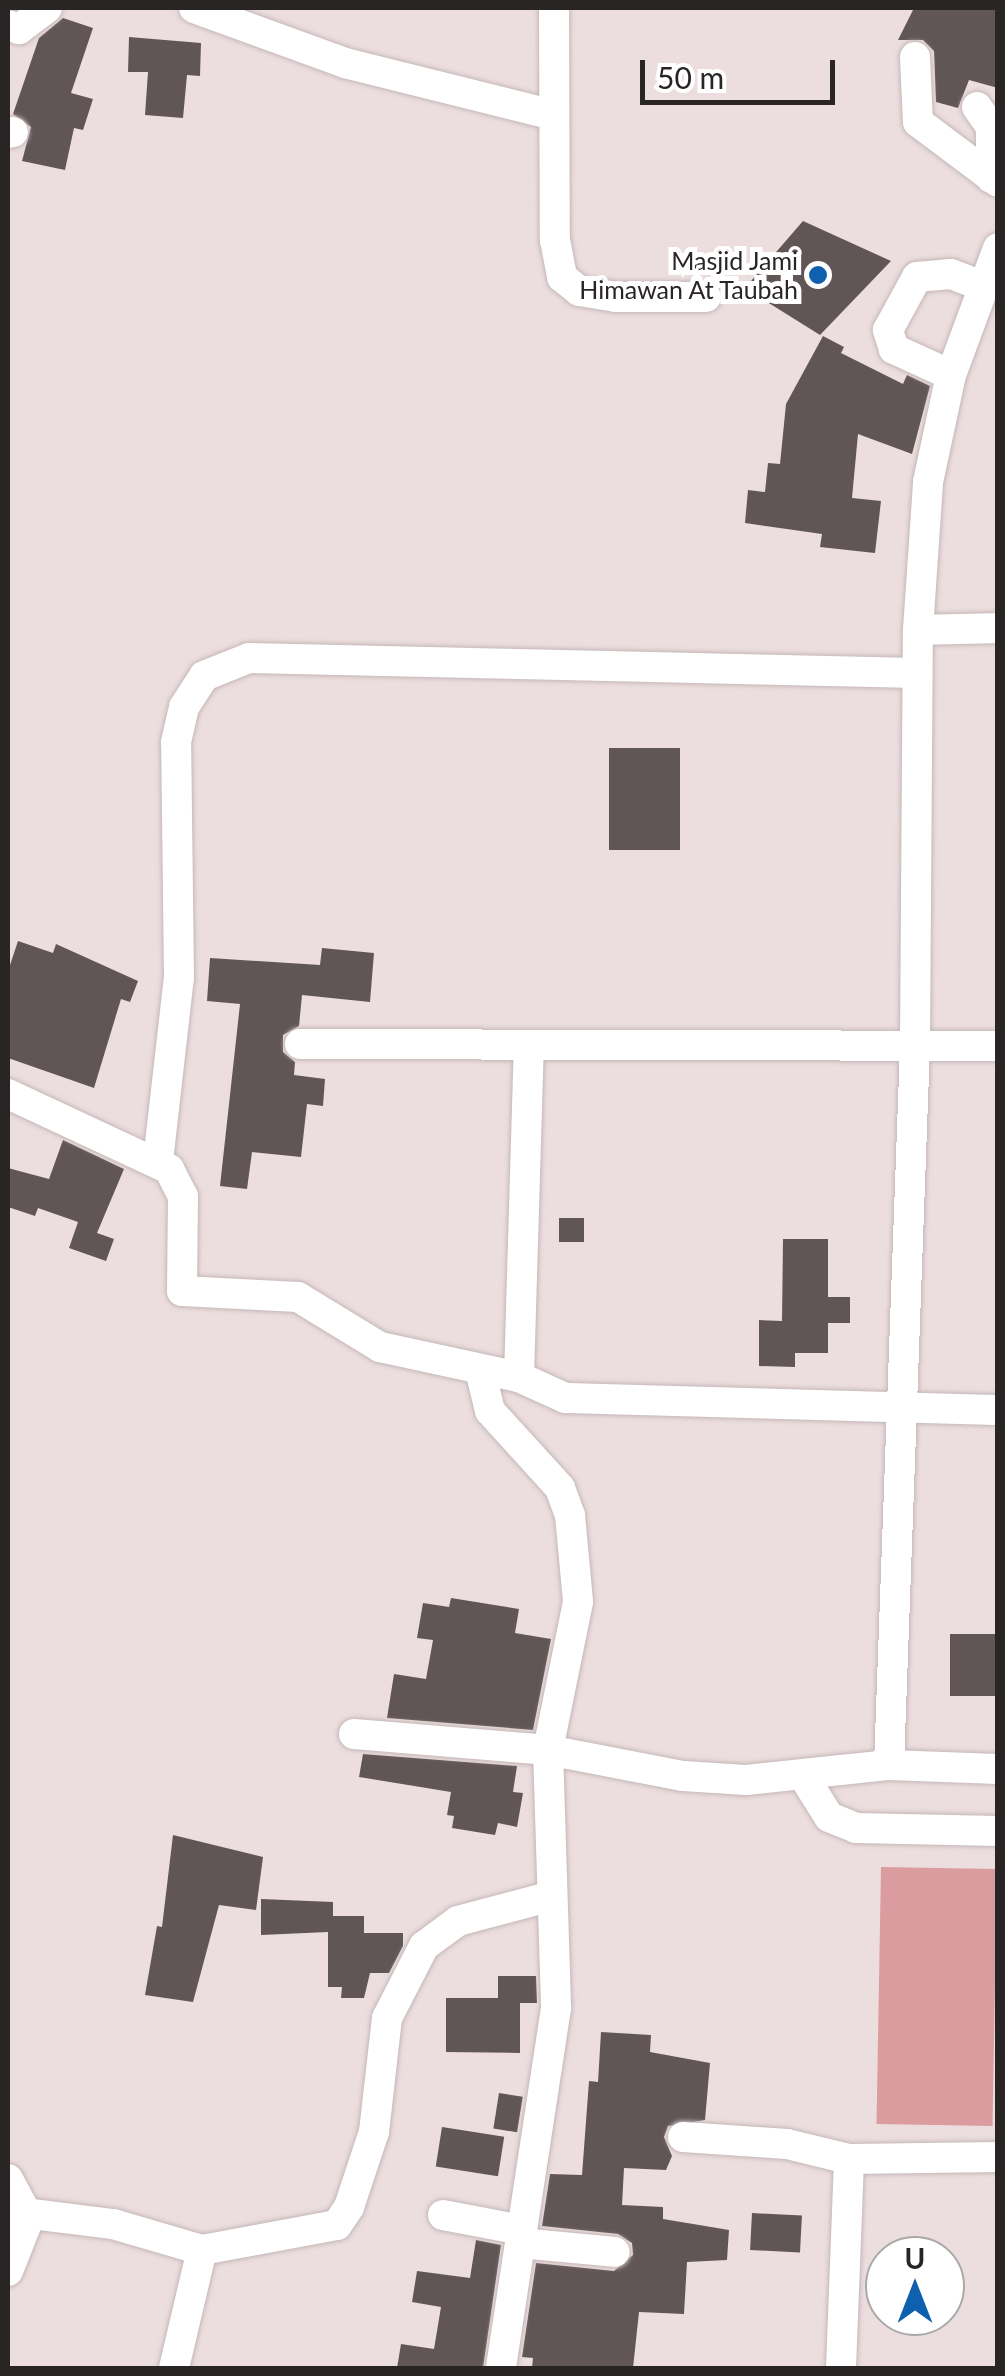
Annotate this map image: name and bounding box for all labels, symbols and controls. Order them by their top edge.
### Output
scale bar [645,40,840,102]
text: 50 m [657,59,724,95]
place label: Masjid Jami Himawan At Taubah [578,246,798,305]
marker: Masjid Jami Himawan At Taubah [807,264,829,286]
north arrow [865,2236,965,2336]
text: U [905,2241,925,2275]

